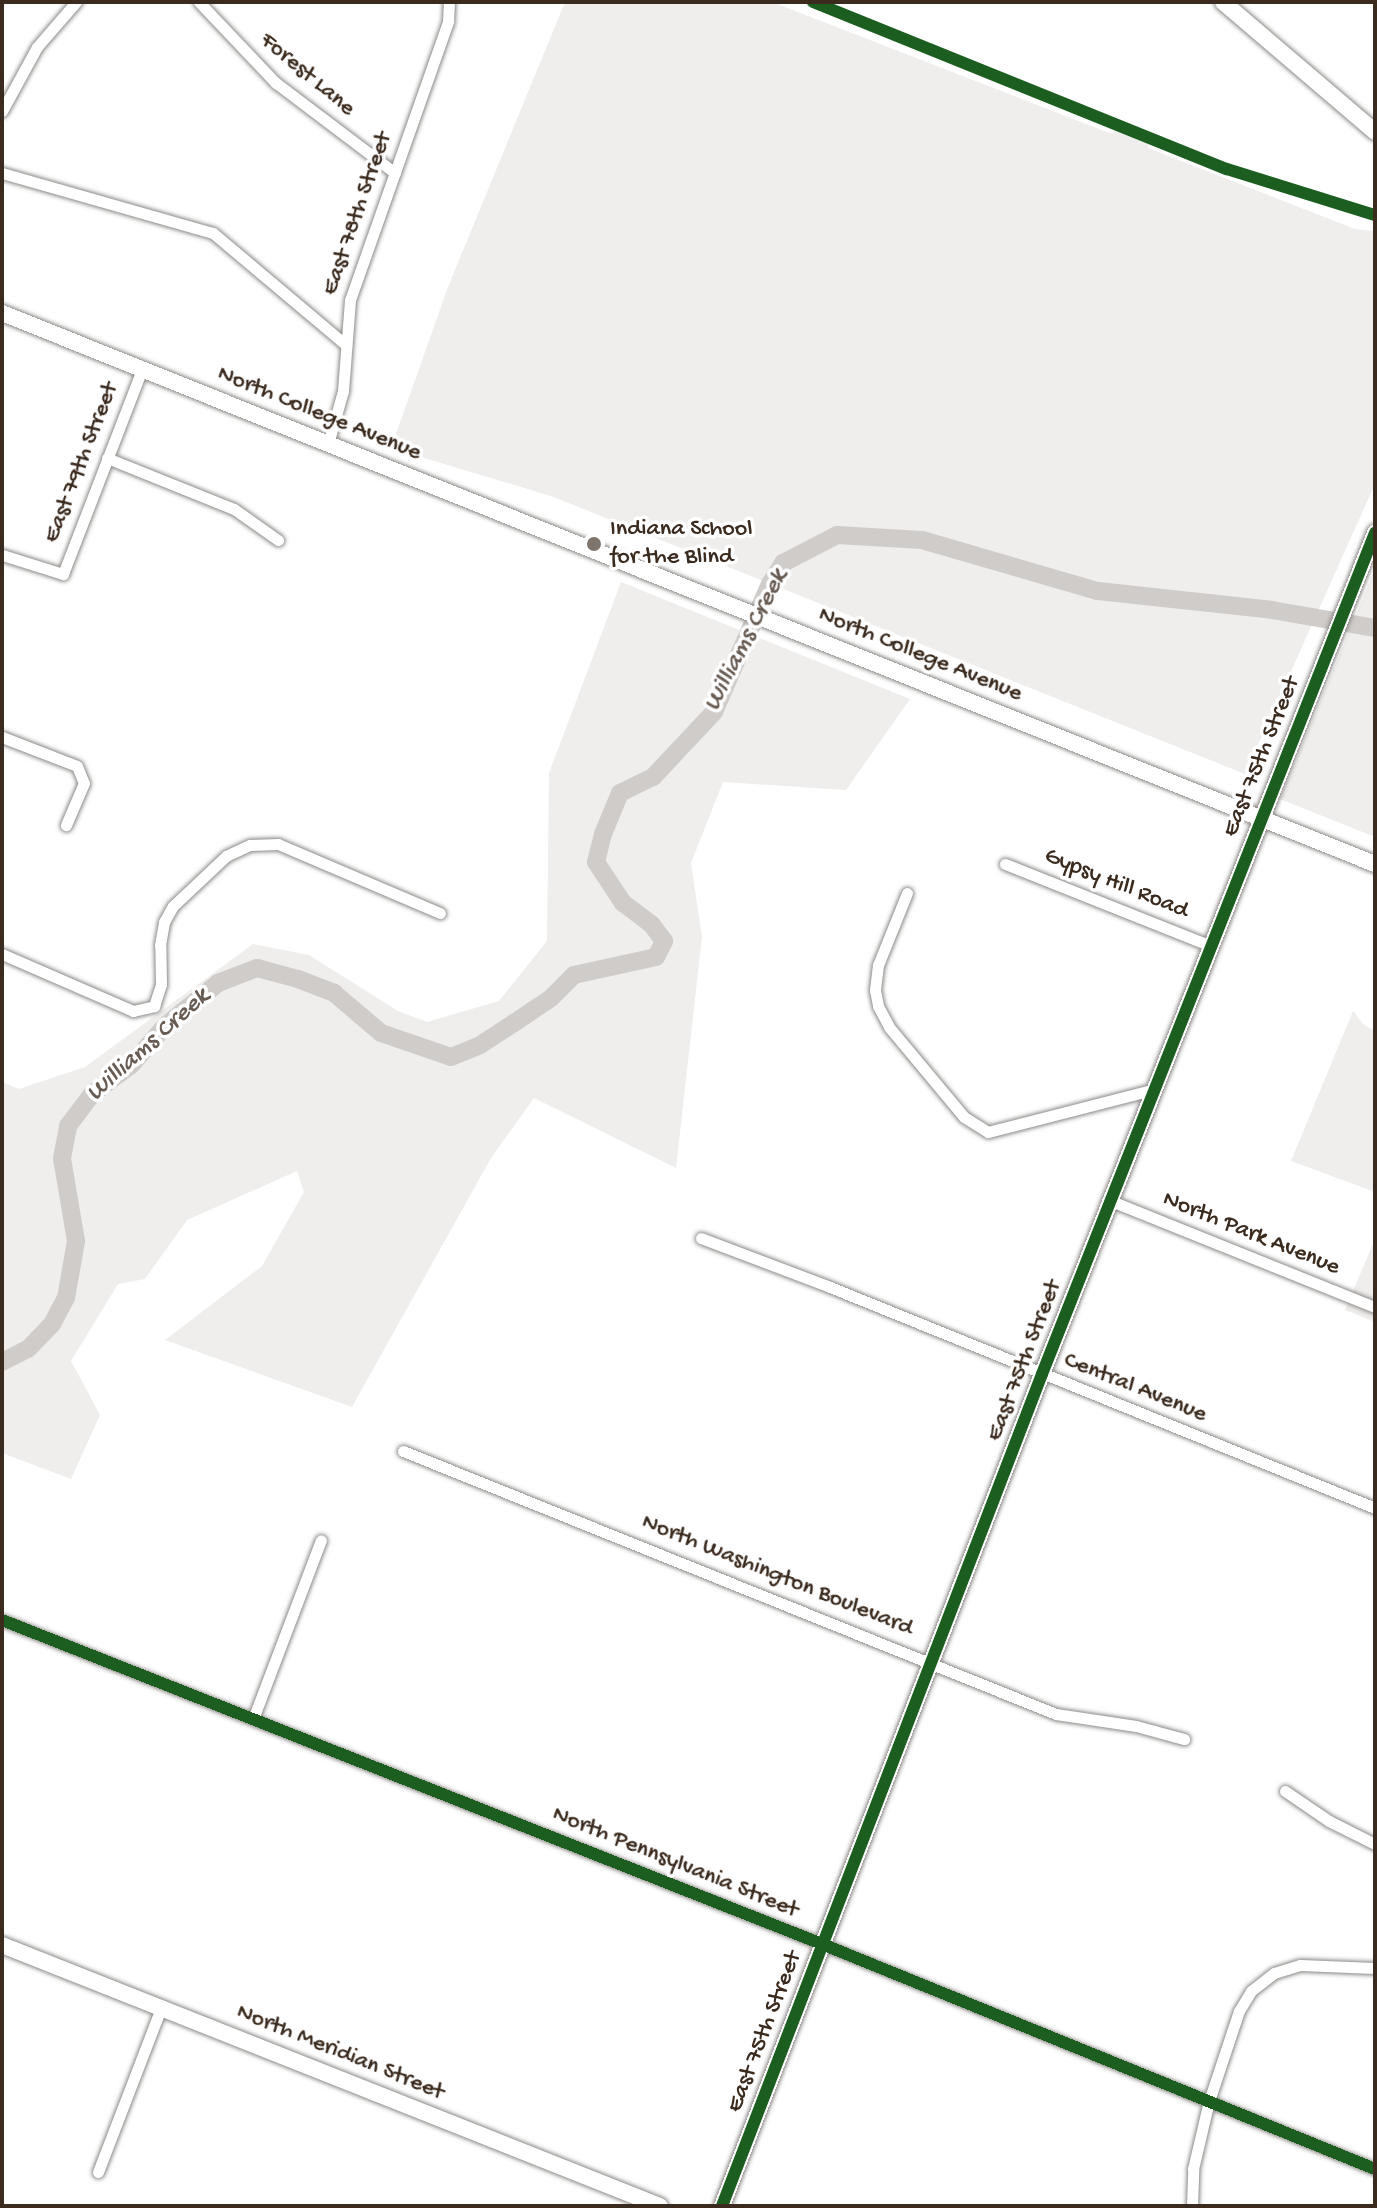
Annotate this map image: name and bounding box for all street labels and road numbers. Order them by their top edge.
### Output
street label: Forest Lane [253,27,361,123]
street label: East 78th Street [317,129,399,299]
street label: North College Avenue [213,360,425,468]
street label: East 79th Street [38,379,126,547]
street label: North College Avenue [814,601,1026,709]
street label: East 75th Street [1217,673,1307,841]
street label: Gypsy Hill Road [1040,842,1192,926]
street label: North Park Avenue [1158,1185,1344,1283]
street label: East 75th Street [981,1276,1069,1446]
street label: Central Avenue [1059,1346,1211,1430]
street label: North Washington Boulevard [637,1508,917,1644]
street label: North Pennsylvania Street [548,1800,802,1926]
street label: East 75th Street [721,1947,809,2117]
street label: North Meridian Street [232,1998,448,2108]

